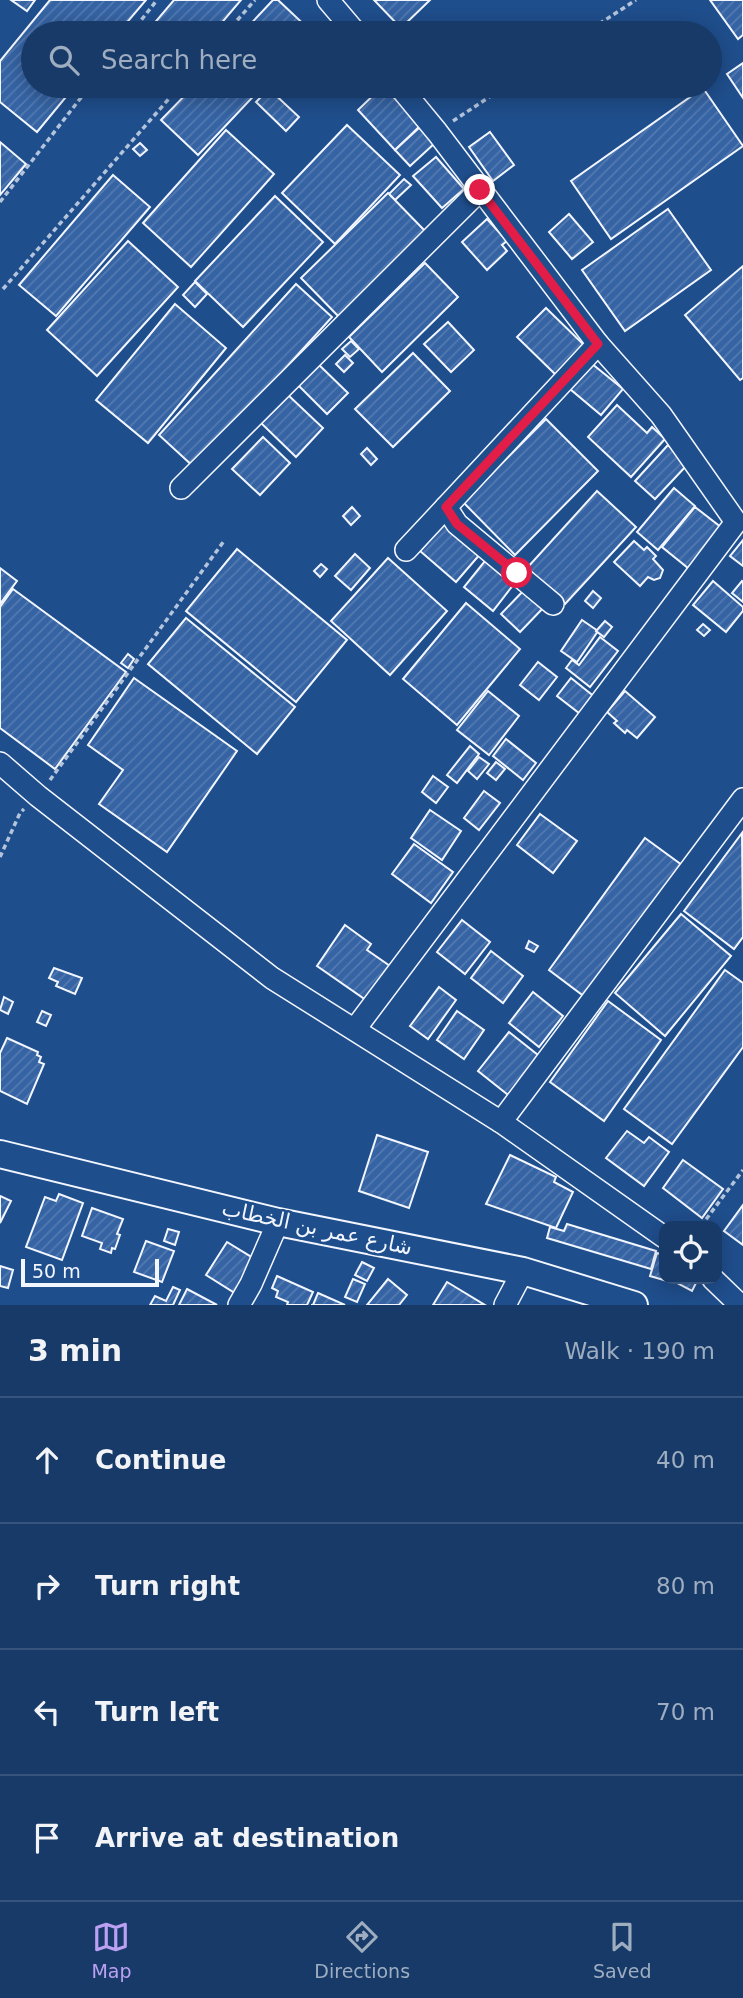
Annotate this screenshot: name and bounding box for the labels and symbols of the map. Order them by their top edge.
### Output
route end [464,174,495,205]
route start [501,557,532,588]
street label: شارع عمر بن الخطاب [220,1196,414,1260]
scale bar [21,1256,159,1288]

